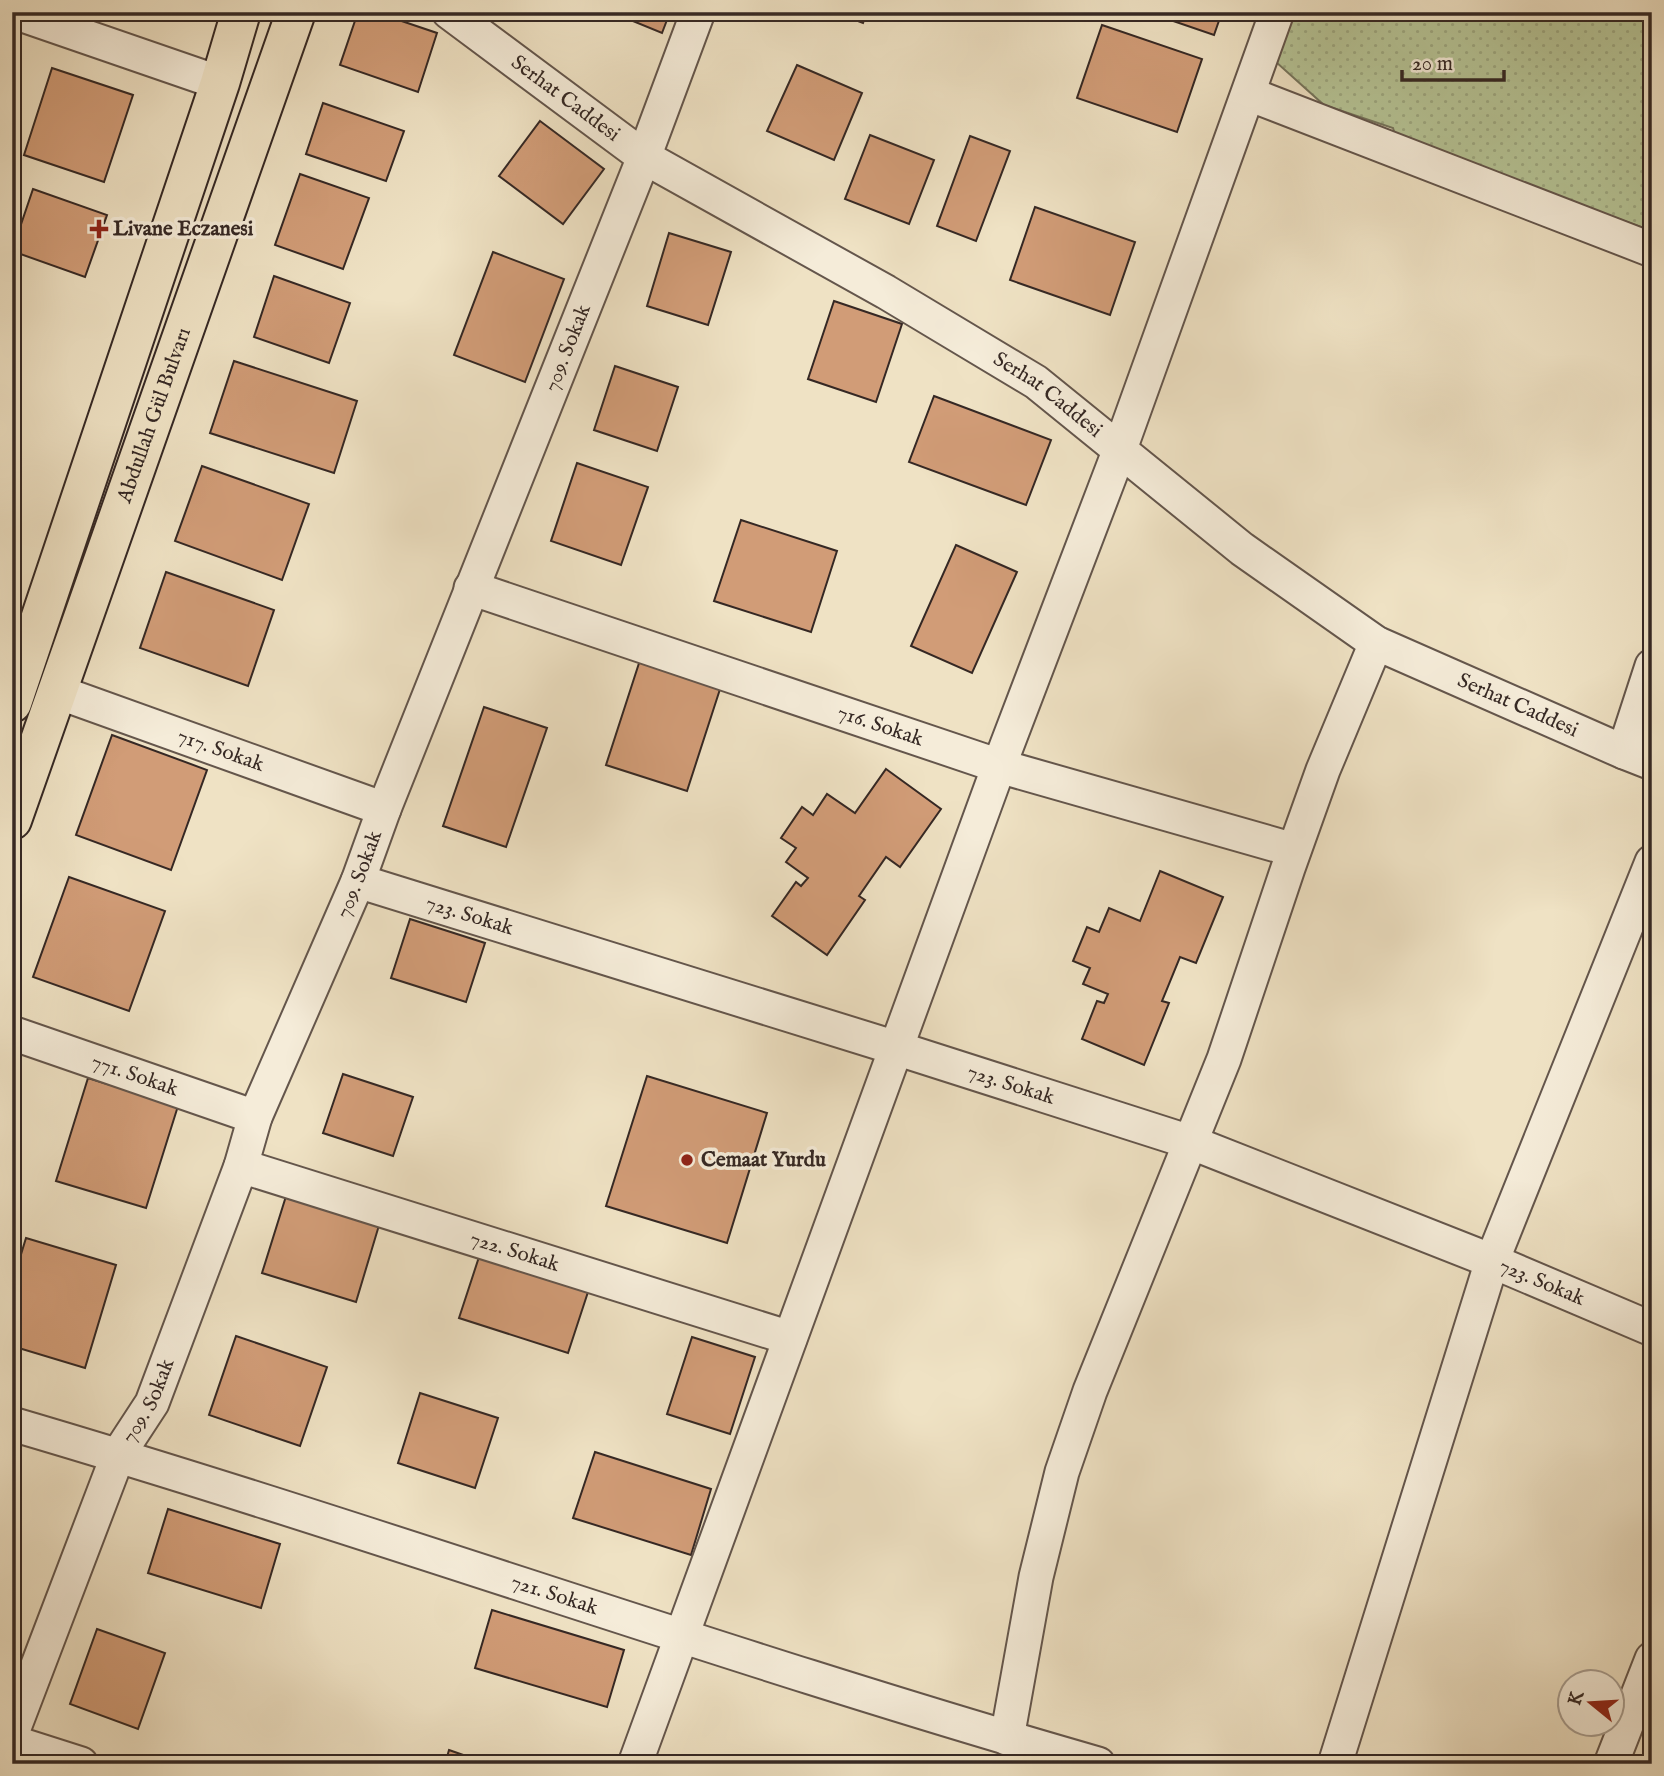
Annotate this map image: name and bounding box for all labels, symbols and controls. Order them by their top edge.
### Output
scale bar [1402,38,1503,82]
street label: Serhat Caddesi [505,49,625,148]
text: 20 m [1412,51,1453,78]
place label: Livane Eczanesi [113,216,254,243]
marker: Livane Eczanesi [91,221,107,237]
street label: 709. Sokak [538,300,598,396]
street label: Abdullah Gül Bulvarı [111,324,197,507]
street label: Serhat Caddesi [988,346,1108,444]
street label: Serhat Caddesi [1453,667,1583,744]
street label: 716. Sokak [834,699,928,753]
street label: 717. Sokak [174,723,269,779]
street label: 709. Sokak [330,826,389,922]
street label: 723. Sokak [423,889,518,942]
street label: 771. Sokak [88,1048,183,1103]
street label: 723. Sokak [964,1058,1059,1112]
place label: Cemaat Yurdu [701,1147,826,1174]
marker: Cemaat Yurdu [679,1152,695,1168]
street label: 722. Sokak [467,1225,564,1279]
street label: 723. Sokak [1495,1252,1590,1313]
street label: 709. Sokak [116,1354,181,1449]
street label: 721. Sokak [508,1568,602,1622]
north arrow [1556,1668,1626,1738]
text: K [1563,1687,1591,1709]

